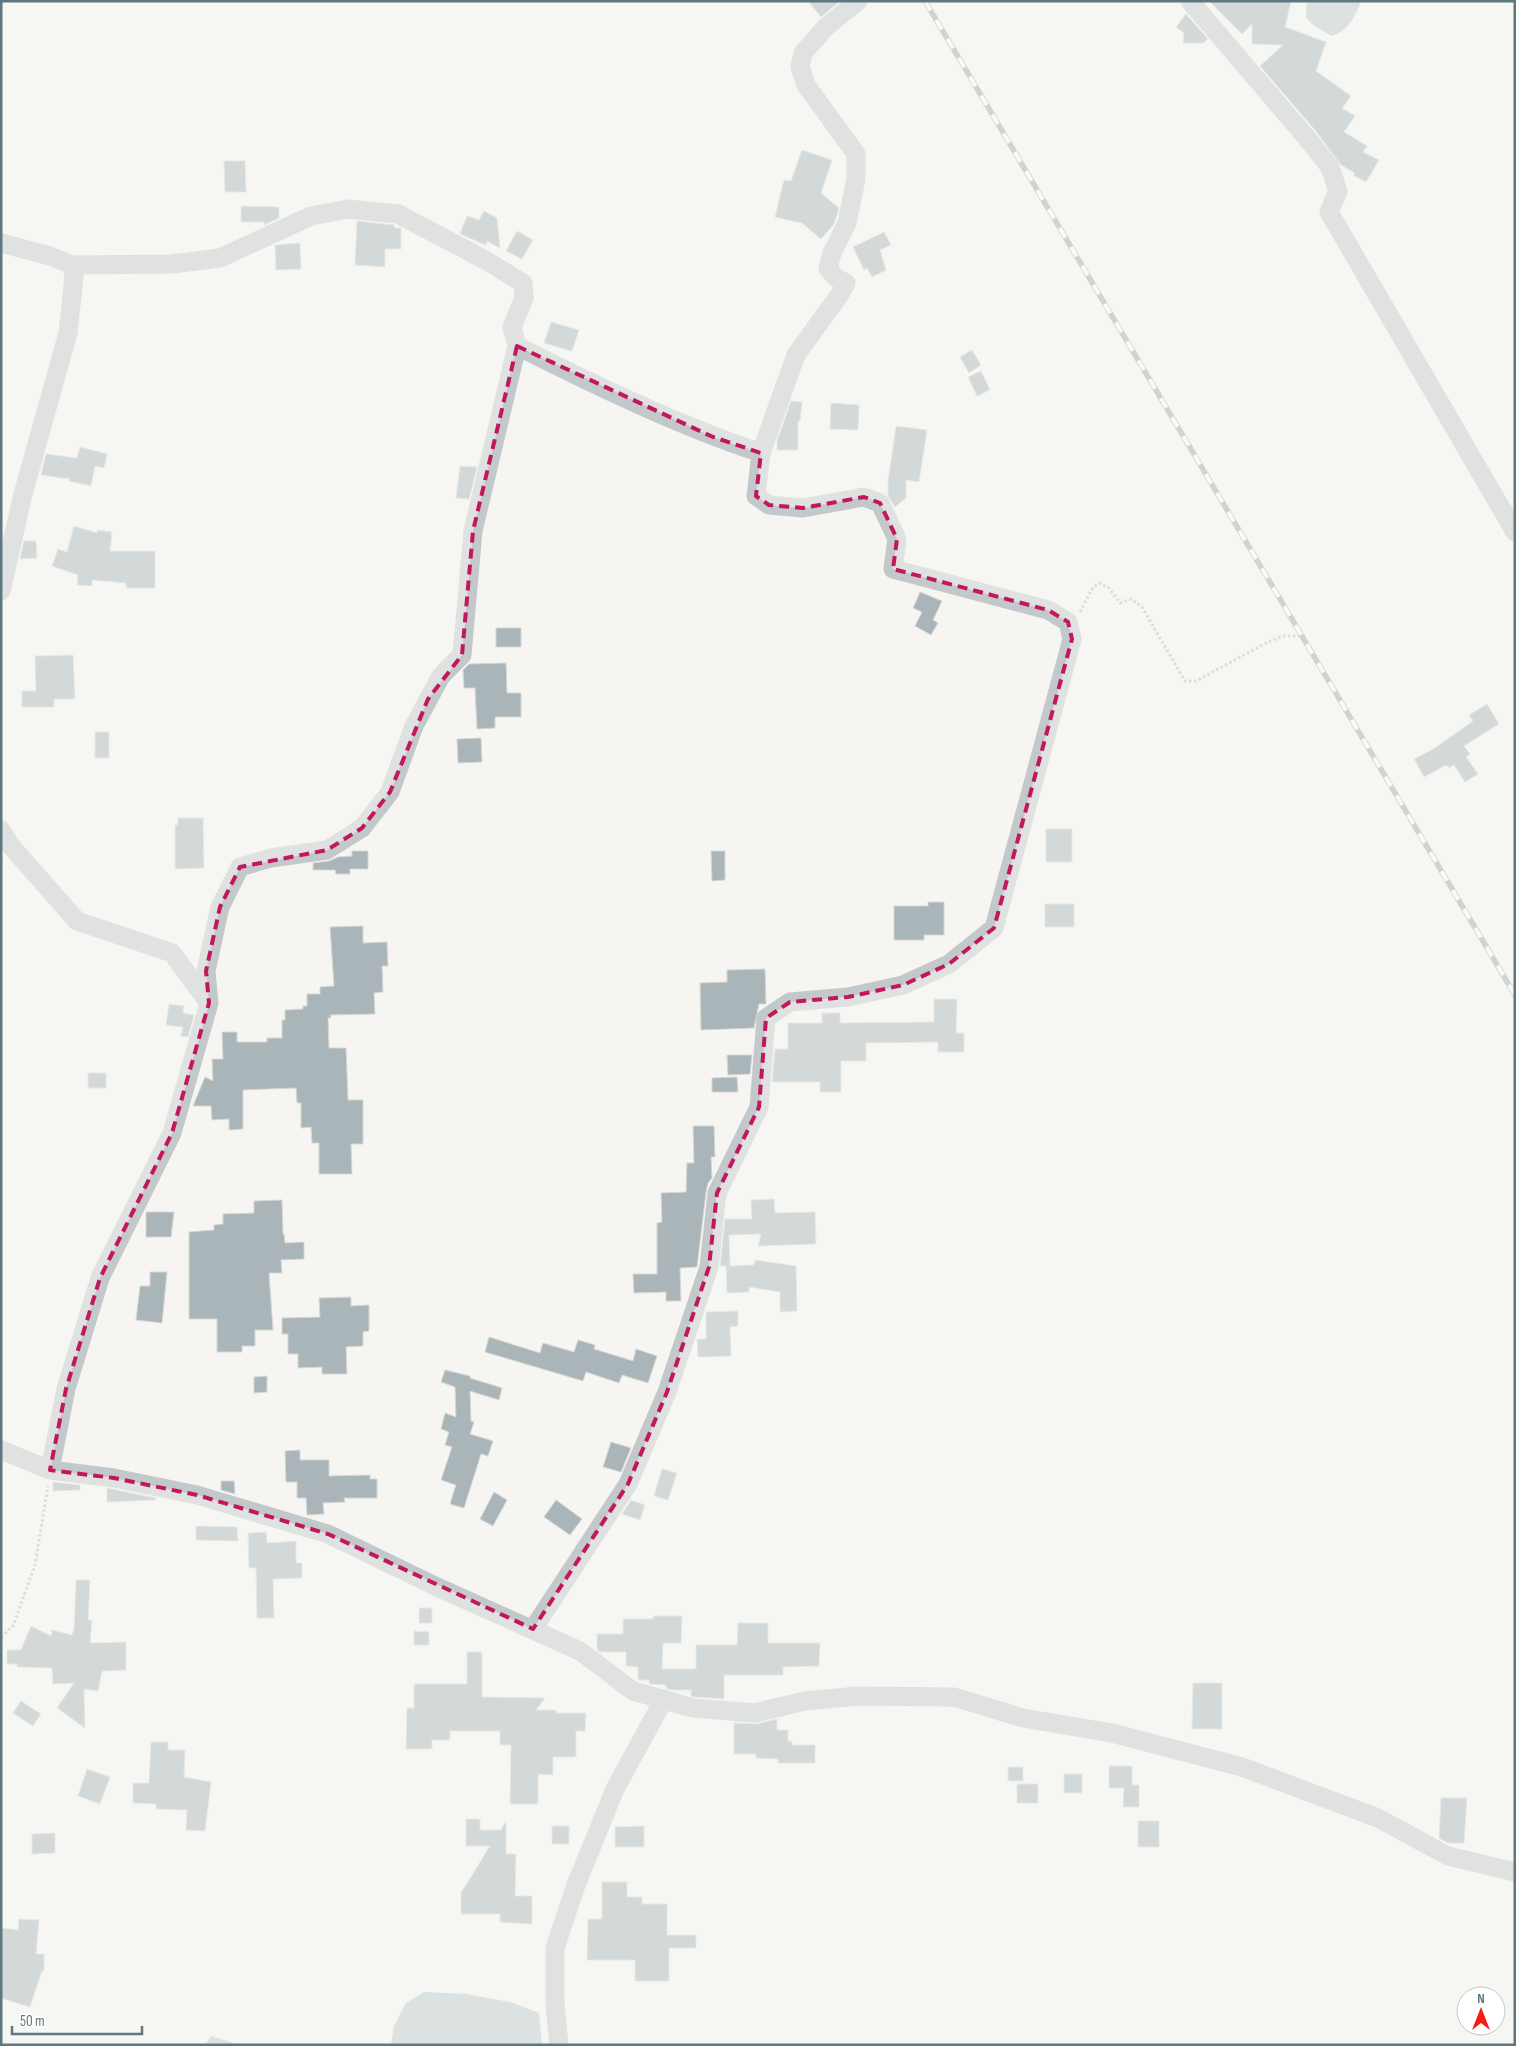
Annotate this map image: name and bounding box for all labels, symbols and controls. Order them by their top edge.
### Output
north arrow [1456,1986,1506,2036]
text: N [1477,1990,1485,2007]
scale bar [12,2004,142,2036]
text: 50 m [20,2012,45,2031]

